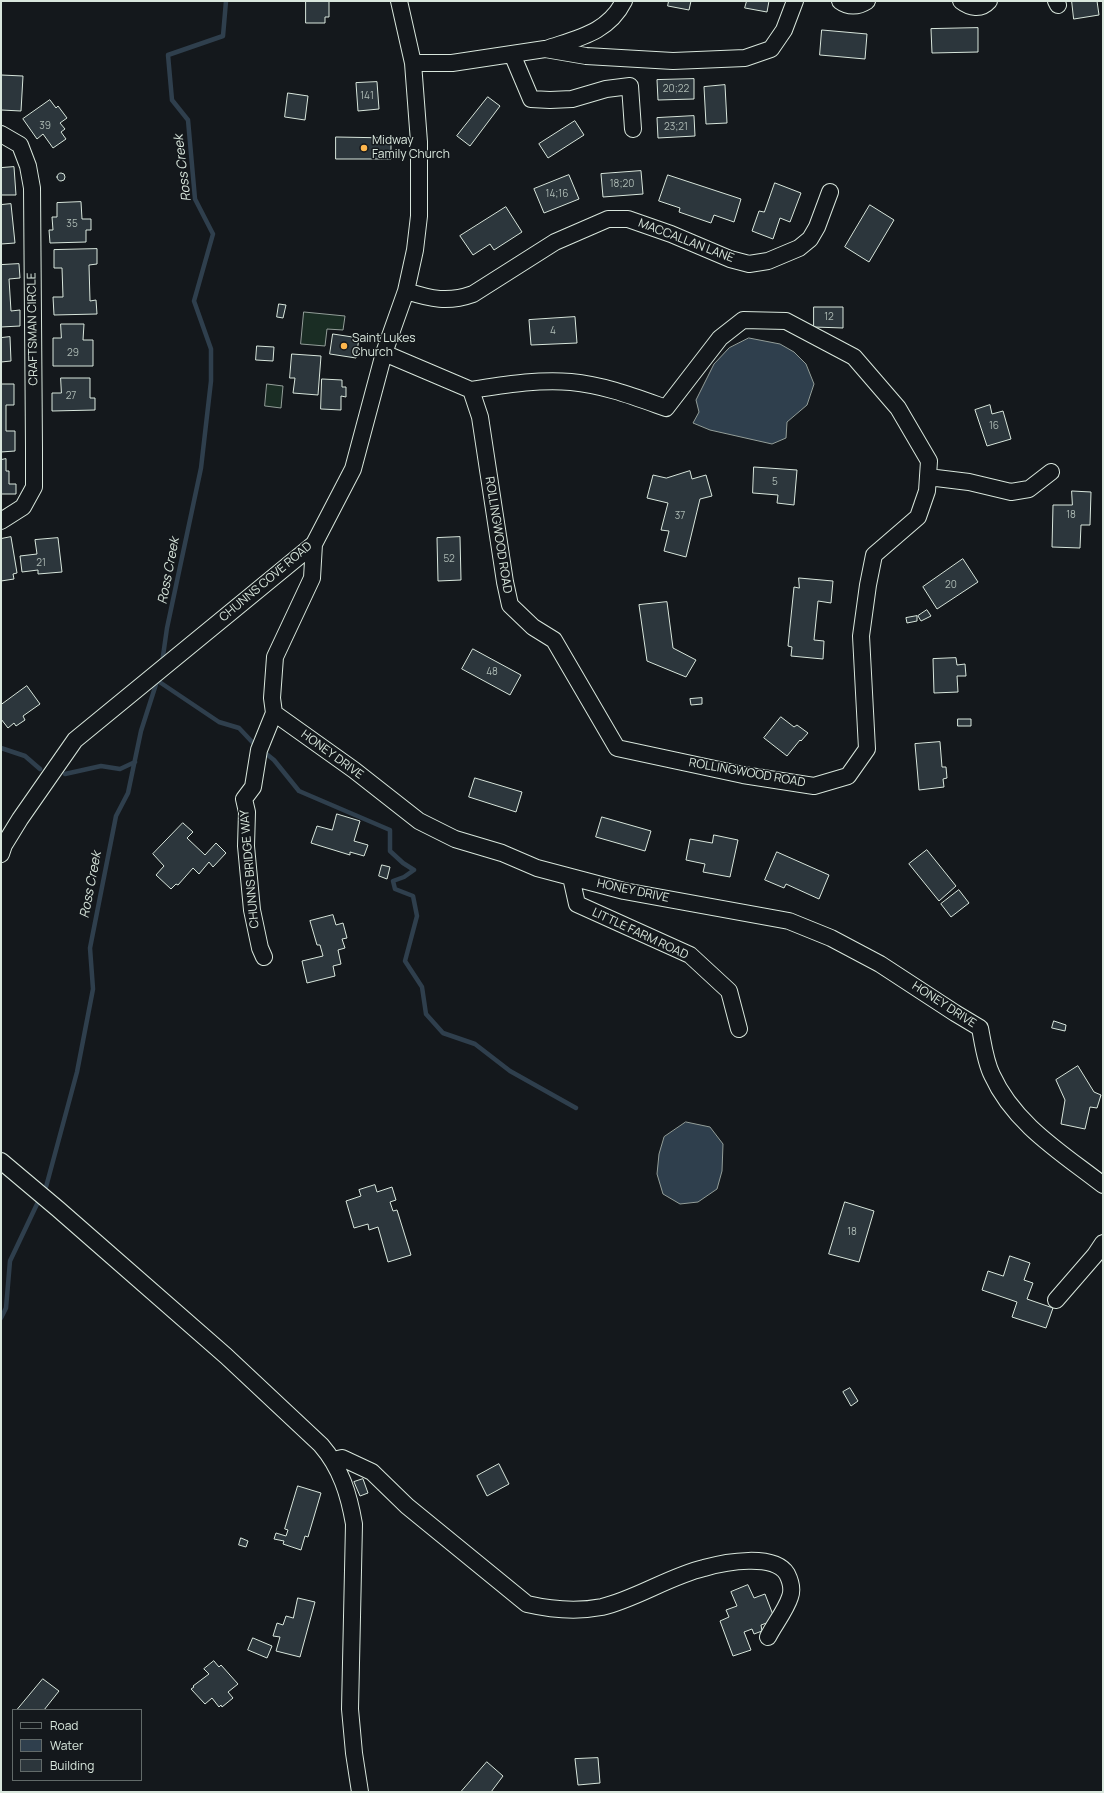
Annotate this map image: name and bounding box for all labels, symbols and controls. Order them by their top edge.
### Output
house number: 20;22 [663,83,689,95]
house number: 141 [360,90,374,102]
house number: 39 [39,120,51,132]
house number: 23;21 [664,121,688,133]
water label: Ross Creek [171,134,195,202]
place label: Midway Family Church [372,134,450,162]
marker: Midway Family Church [359,143,369,153]
house number: 18;20 [610,178,634,190]
house number: 14;16 [546,188,568,200]
street label: MACCALLAN LANE [636,216,736,266]
house number: 35 [66,218,78,230]
street label: CRAFTSMAN CIRCLE [25,272,41,386]
house number: 12 [824,311,834,323]
house number: 4 [550,325,556,337]
place label: Saint Lukes Church [352,332,416,360]
marker: Saint Lukes Church [339,341,349,351]
house number: 29 [67,347,79,359]
house number: 27 [66,390,76,402]
house number: 16 [989,420,999,432]
street label: ROLLINGWOOD ROAD [482,476,514,594]
house number: 5 [772,476,778,488]
house number: 18 [1066,509,1076,521]
house number: 37 [675,510,685,522]
water label: Ross Creek [155,536,183,606]
street label: CHUNNS COVE ROAD [217,539,315,625]
house number: 52 [443,553,455,565]
house number: 21 [36,557,46,569]
house number: 20 [945,579,957,591]
house number: 48 [486,666,498,678]
street label: HONEY DRIVE [298,728,366,782]
street label: ROLLINGWOOD ROAD [688,756,806,790]
street label: CHUNNS BRIDGE WAY [238,809,262,929]
water label: Ross Creek [77,850,105,920]
street label: HONEY DRIVE [596,876,670,906]
street label: LITTLE FARM ROAD [590,905,690,963]
street label: HONEY DRIVE [909,979,979,1031]
house number: 18 [847,1226,857,1238]
legend [12,1709,142,1781]
text: Road [50,1717,78,1734]
text: Water [50,1737,83,1754]
text: Building [50,1757,94,1774]

